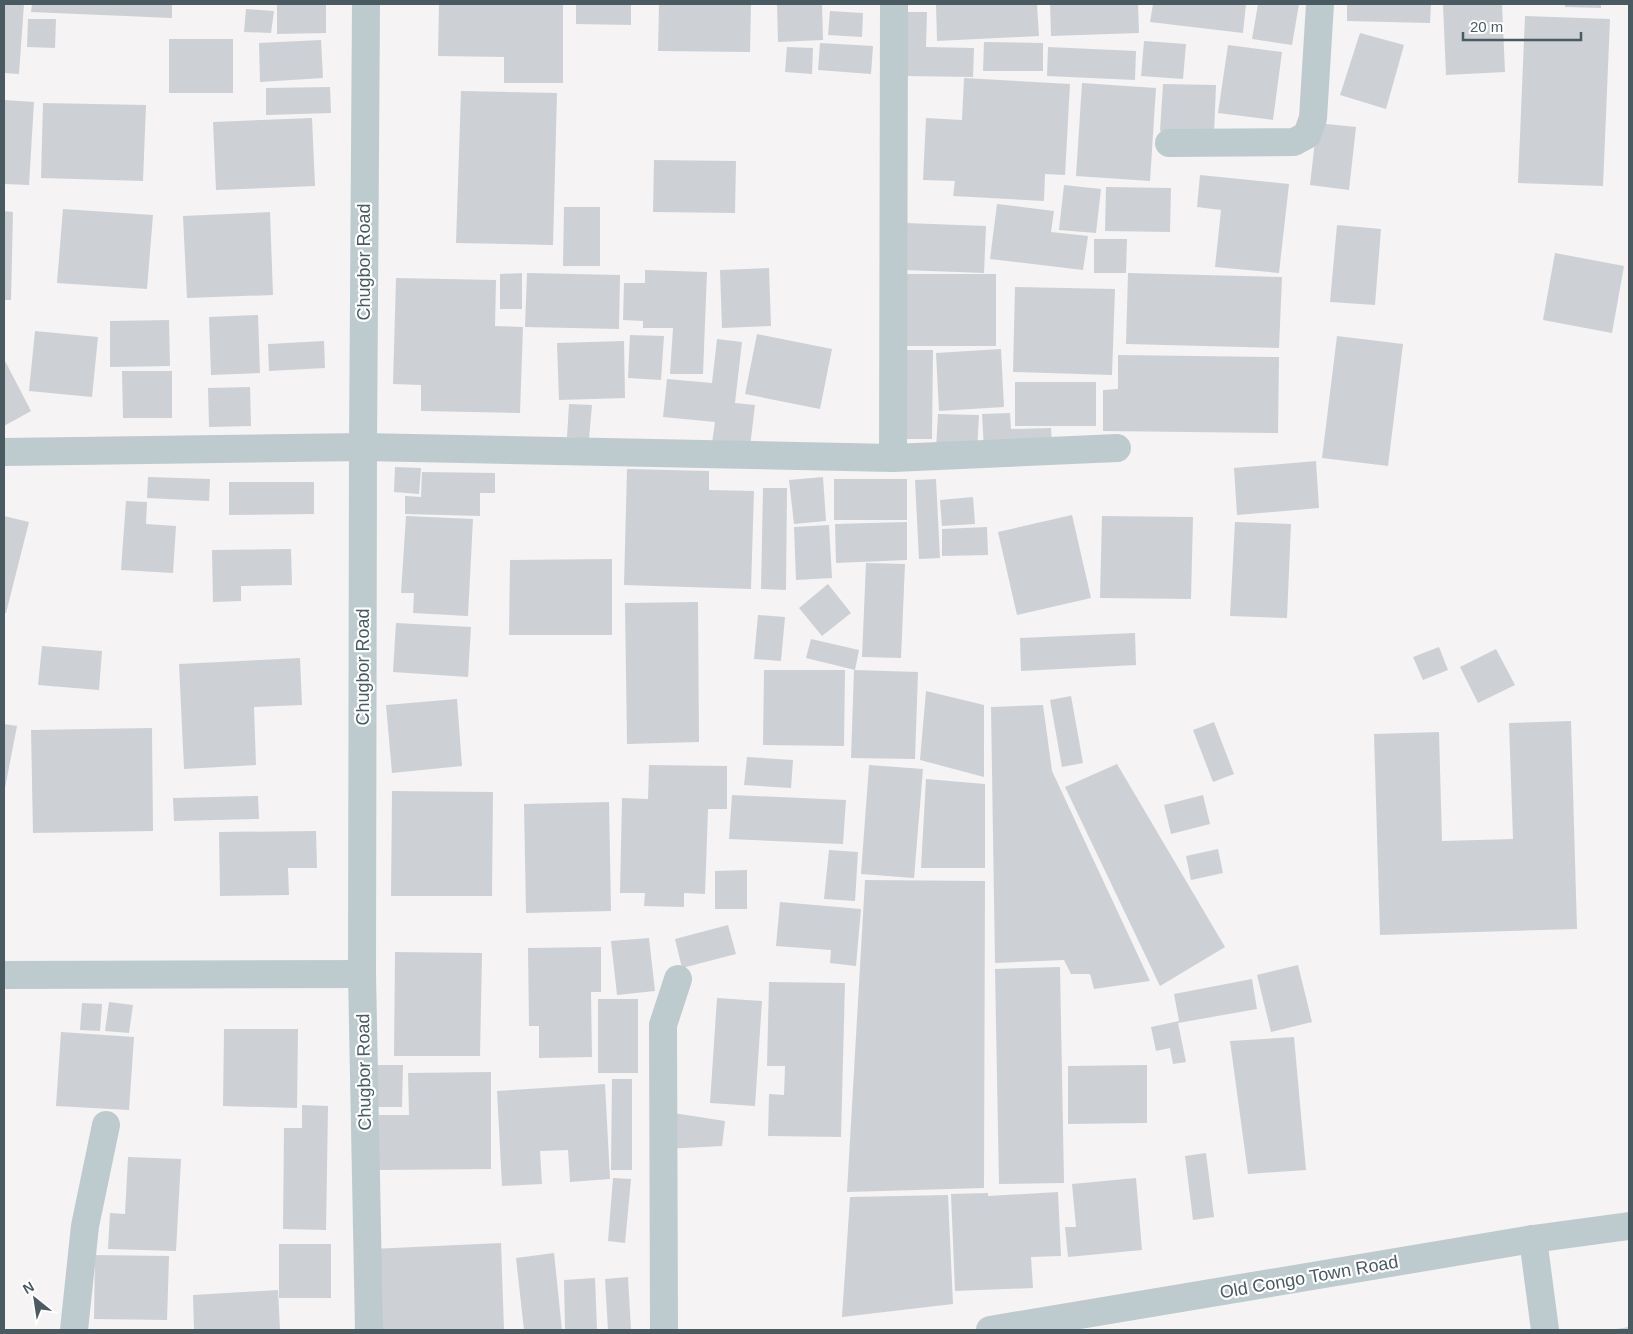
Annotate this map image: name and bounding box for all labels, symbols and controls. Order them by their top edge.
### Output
scale bar [1463,10,1580,42]
text: 20 m [1470,18,1503,35]
street label: Chugbor Road [354,203,374,321]
street label: Chugbor Road [353,608,373,726]
street label: Chugbor Road [353,1013,375,1131]
street label: Old Congo Town Road [1218,1251,1400,1303]
north arrow [10,1274,60,1324]
text: N [20,1278,37,1297]

